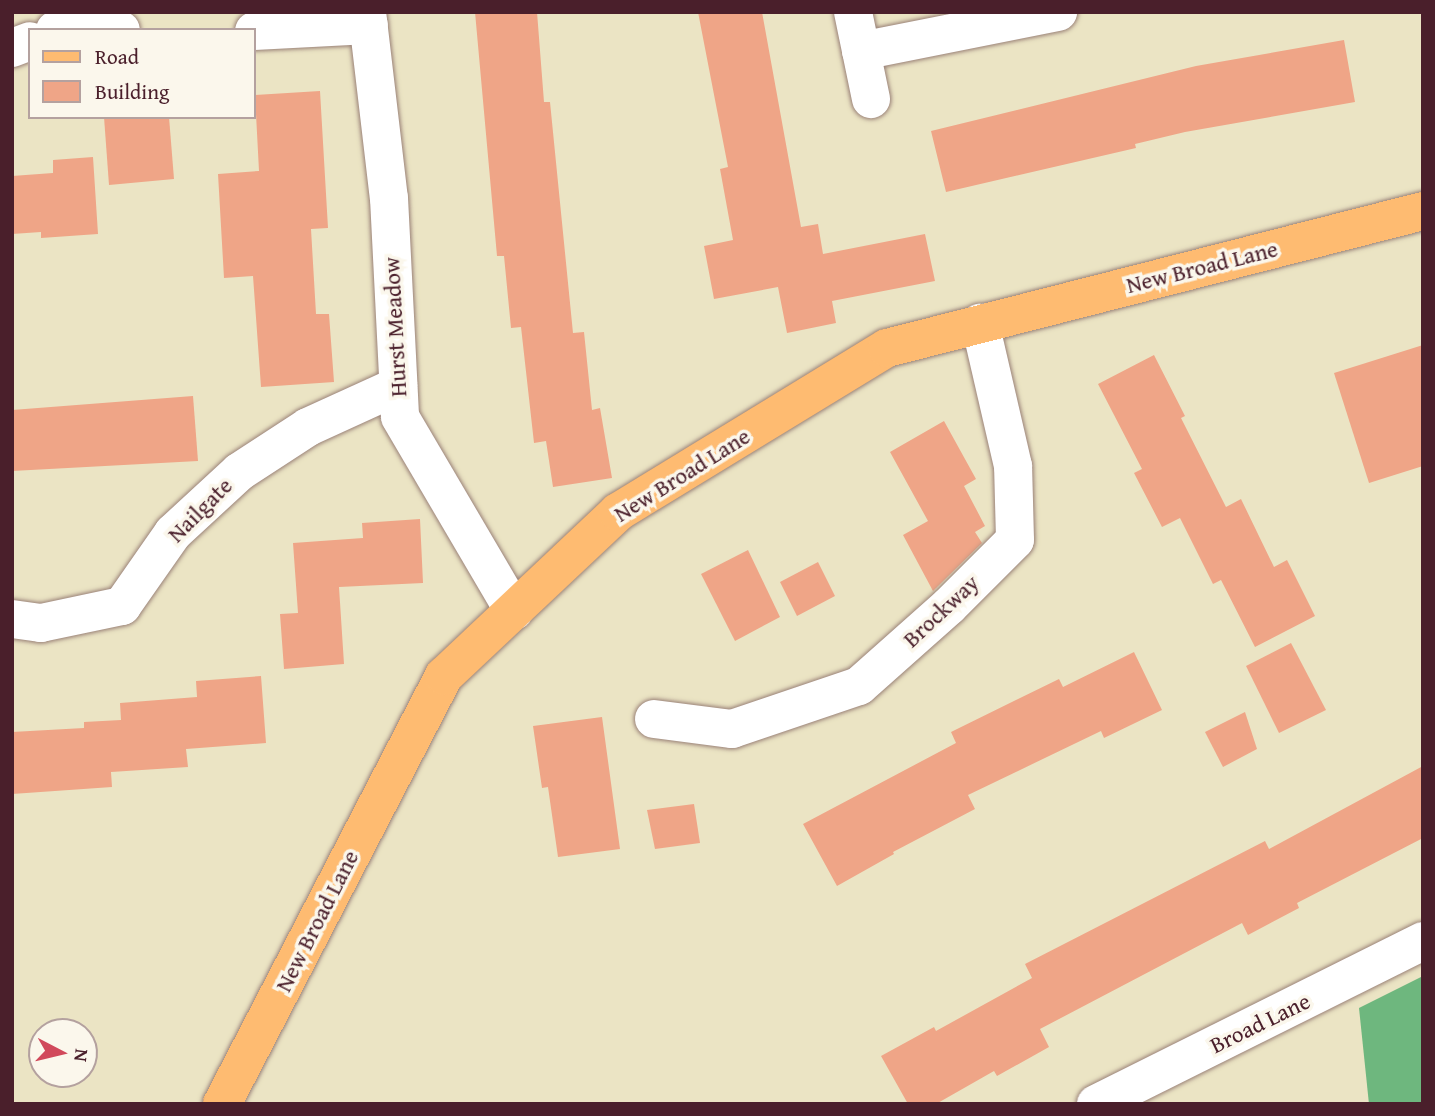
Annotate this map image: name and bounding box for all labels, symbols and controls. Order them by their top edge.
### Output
legend [28,28,256,119]
text: Road [95,41,139,72]
text: Building [95,76,169,107]
street label: New Broad Lane [1123,235,1281,299]
street label: Hurst Meadow [378,256,412,398]
street label: New Broad Lane [609,422,755,528]
street label: Nailgate [162,472,238,548]
street label: Brockway [897,569,985,653]
street label: New Broad Lane [269,846,365,996]
street label: Broad Lane [1205,987,1315,1059]
north arrow [28,1018,98,1088]
text: N [67,1047,97,1063]

